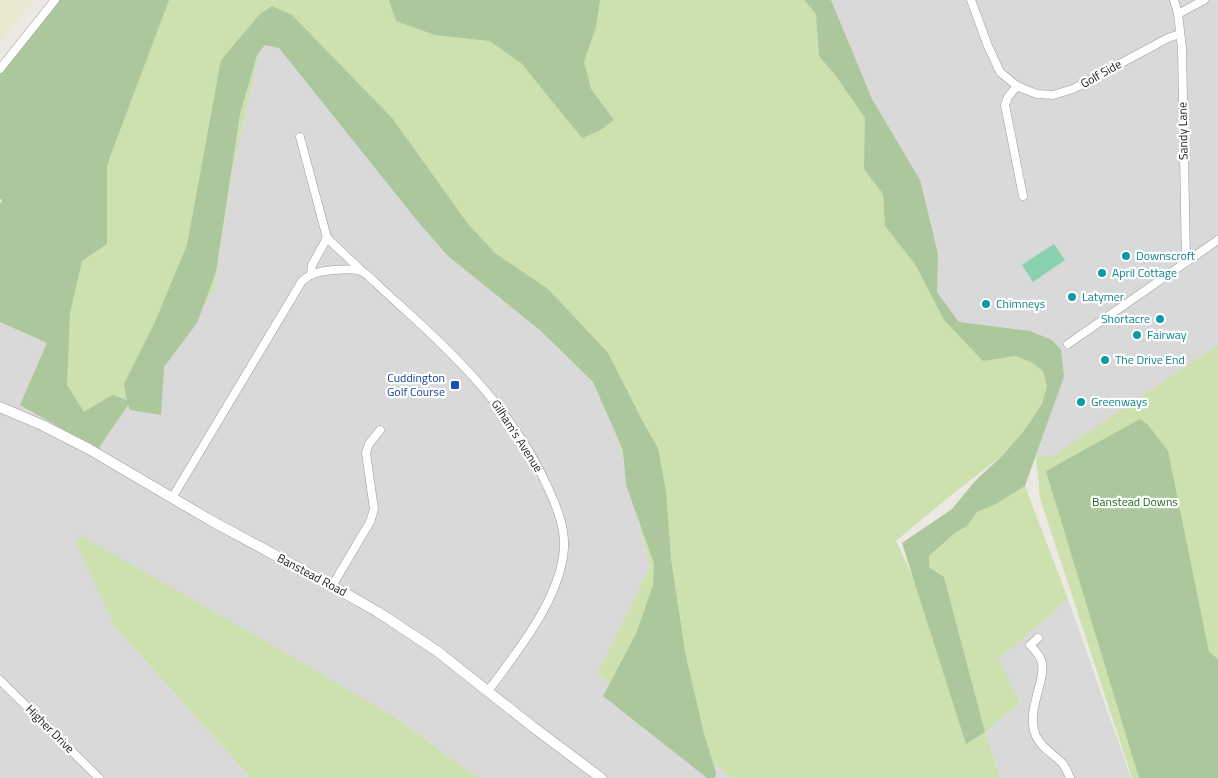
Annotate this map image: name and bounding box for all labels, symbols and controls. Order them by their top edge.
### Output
street label: Golf Side [1077,54,1125,93]
street label: Sandy Lane [1172,102,1193,160]
place label: Downscroft [1136,246,1196,265]
marker: Downscroft [1120,250,1132,262]
place label: April Cottage [1112,263,1177,282]
marker: April Cottage [1096,267,1108,279]
place label: Latymer [1082,287,1124,306]
marker: Latymer [1066,291,1078,303]
place label: Chimneys [996,294,1046,313]
marker: Chimneys [980,298,992,310]
place label: Shortacre [1101,309,1150,328]
marker: Shortacre [1154,313,1166,325]
place label: Fairway [1147,325,1187,344]
marker: Fairway [1131,329,1143,341]
place label: The Drive End [1115,350,1185,369]
marker: The Drive End [1099,354,1111,366]
place label: Cuddington Golf Course [387,368,445,401]
marker: Cuddington Golf Course [449,379,461,391]
place label: Greenways [1091,392,1148,411]
street label: Gilham's Avenue [487,396,548,476]
marker: Greenways [1075,396,1087,408]
park label: Banstead Downs [1092,492,1178,511]
street label: Banstead Road [274,548,351,601]
street label: Higher Drive [22,700,79,757]

